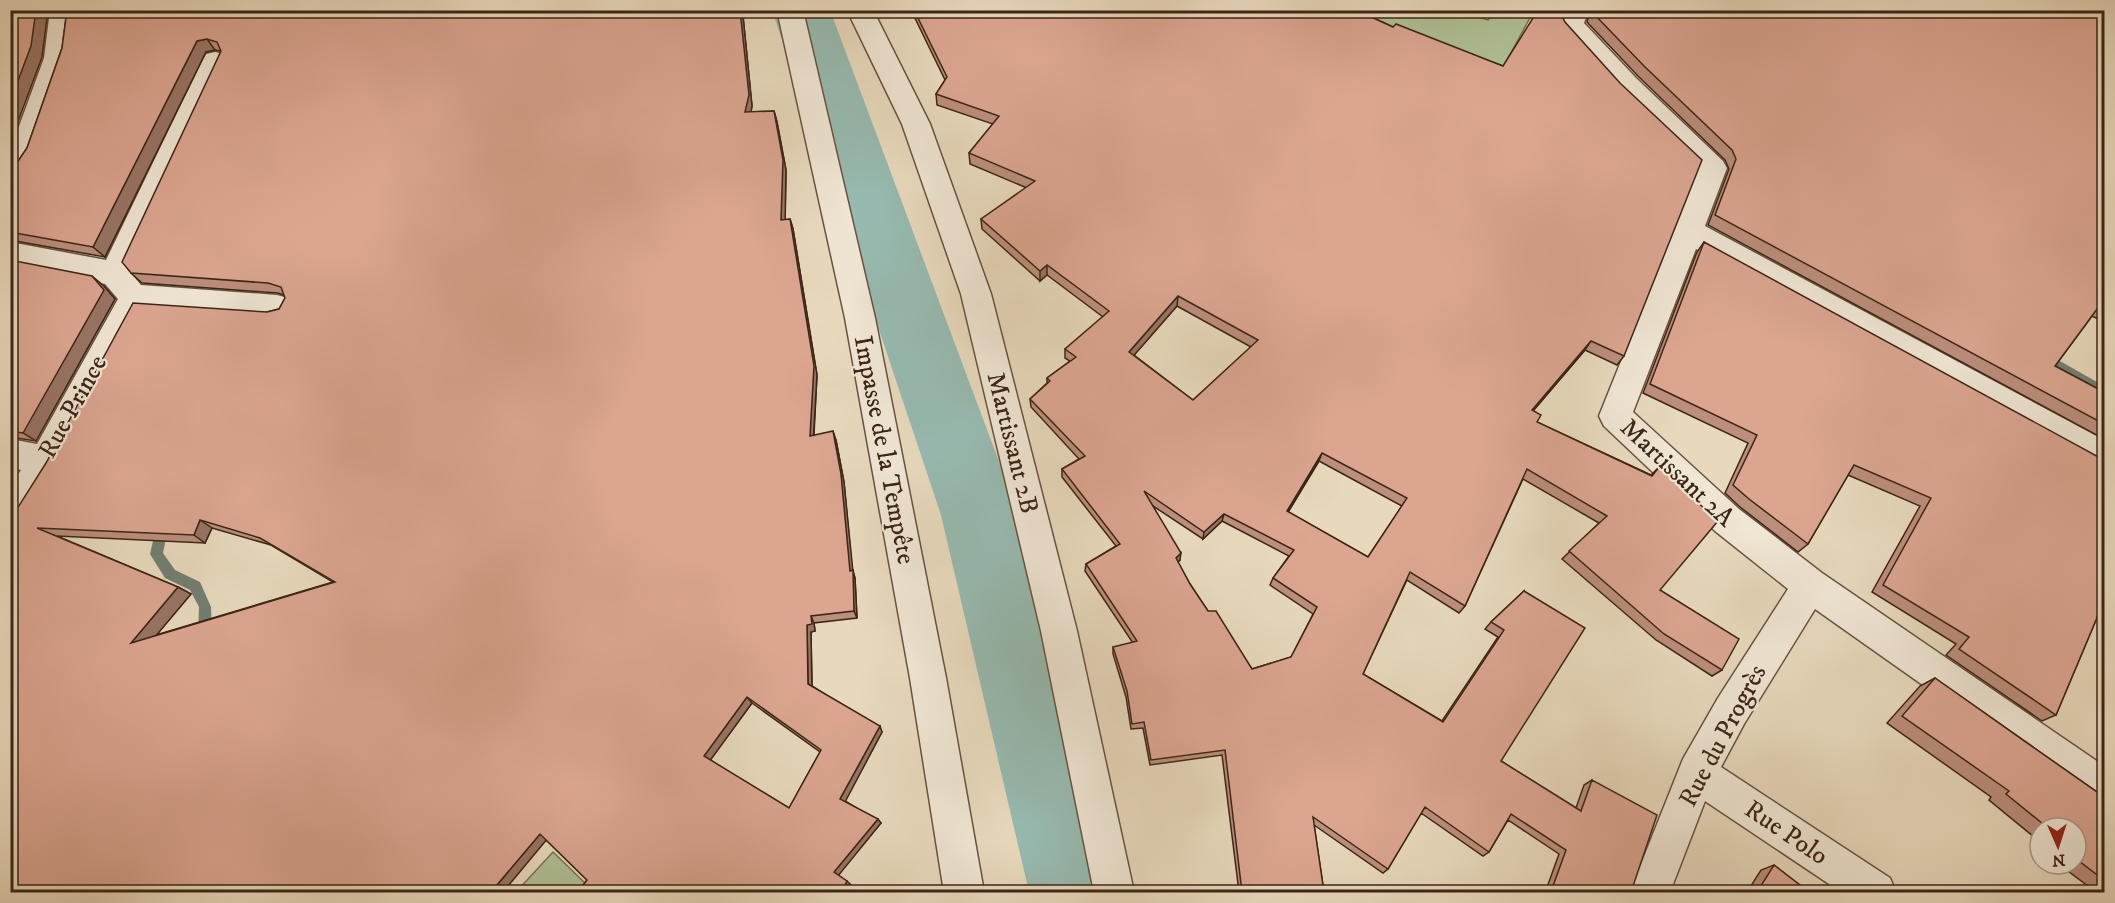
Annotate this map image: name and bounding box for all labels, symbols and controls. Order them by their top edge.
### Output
street label: Impasse de la Tempête [846,333,922,567]
street label: Rue Prince [31,350,115,464]
street label: Martissant 2B [979,369,1045,517]
street label: Martissant 2A [1613,412,1741,535]
street label: Rue du Progrès [1672,659,1774,813]
street label: Rue Polo [1738,793,1834,873]
north arrow [2028,816,2088,876]
text: N [2052,850,2066,870]

